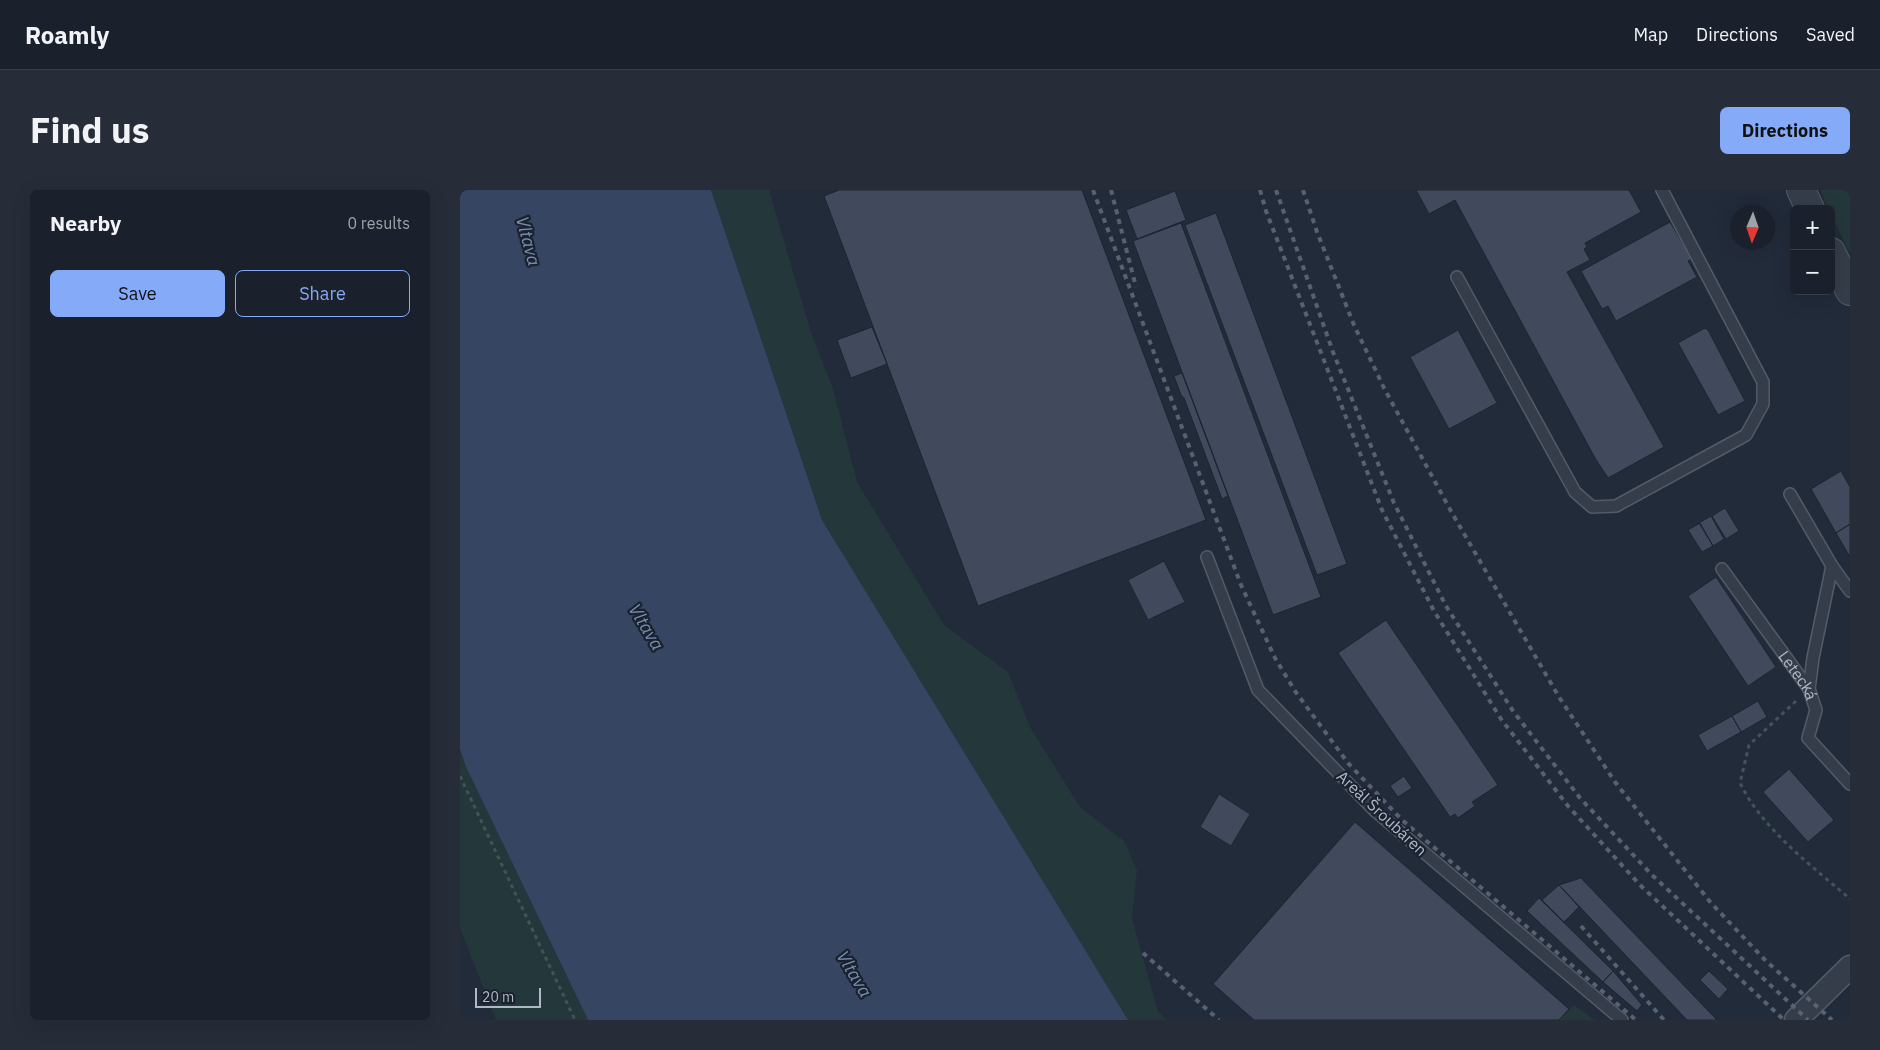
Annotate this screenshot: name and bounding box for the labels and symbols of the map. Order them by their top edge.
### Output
north arrow [1730,205,1775,250]
water label: Vltava [511,214,546,268]
water label: Vltava [624,599,669,654]
street label: Letecká [1774,647,1822,703]
street label: Areál Šroubáren [1333,765,1432,860]
water label: Vltava [832,946,877,1001]
scale bar [475,985,541,1008]

